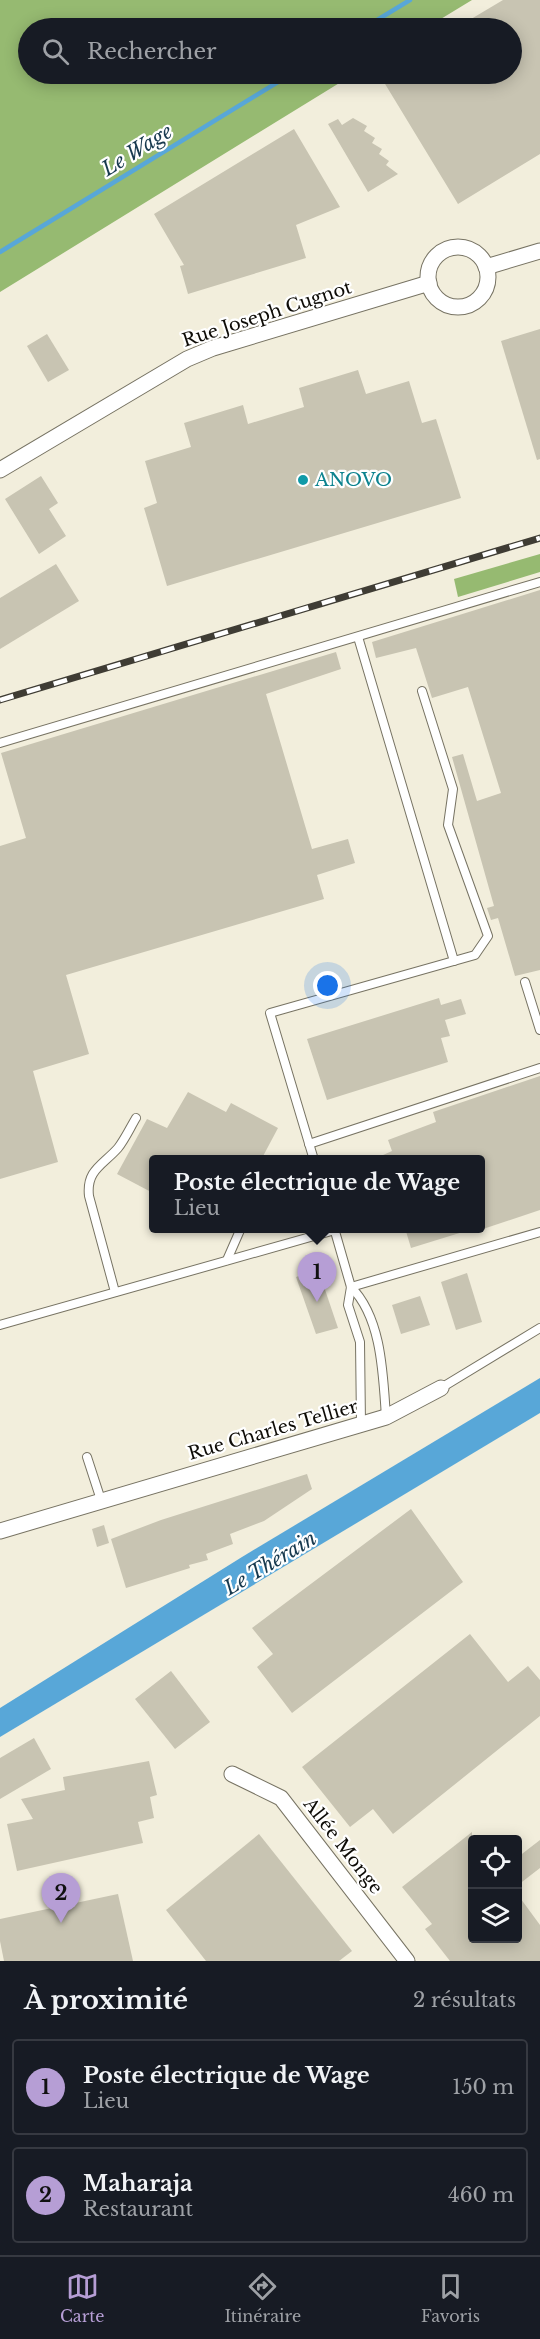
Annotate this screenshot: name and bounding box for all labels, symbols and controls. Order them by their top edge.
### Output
search box [18,18,522,84]
icon: search [39,35,72,68]
text: Rechercher [87,38,217,65]
water label: Le Wage [96,119,177,182]
street label: Rue Joseph Cugnot [180,276,355,352]
place label: ANOVO [314,469,392,491]
marker: ANOVO [296,473,310,487]
your location [313,971,342,1000]
popup [149,1155,485,1233]
text: Poste électrique de Wage [174,1169,460,1196]
text: Lieu [174,1196,220,1220]
pin: 1 [298,1252,336,1302]
street label: Rue Charles Tellier [186,1395,361,1465]
water label: Le Thérain [219,1526,321,1601]
street label: Allée Monge [298,1793,387,1898]
map controls [468,1835,522,1943]
button: locate [468,1835,522,1889]
pin: 2 [42,1874,80,1923]
button: layers [468,1889,522,1943]
text: À proximité [24,1984,188,2016]
text: 2 résultats [413,1988,516,2012]
text: Poste électrique de Wage [83,2062,370,2089]
text: 1 [41,2075,50,2099]
text: 150 m [452,2075,514,2099]
text: Lieu [83,2089,129,2113]
text: Maharaja [83,2170,193,2197]
text: 2 [39,2183,52,2207]
text: 460 m [448,2183,514,2207]
text: Restaurant [83,2197,193,2221]
tab: Carte [60,2270,105,2326]
tab: Itinéraire [224,2270,301,2326]
tab: Favoris [421,2270,480,2326]

